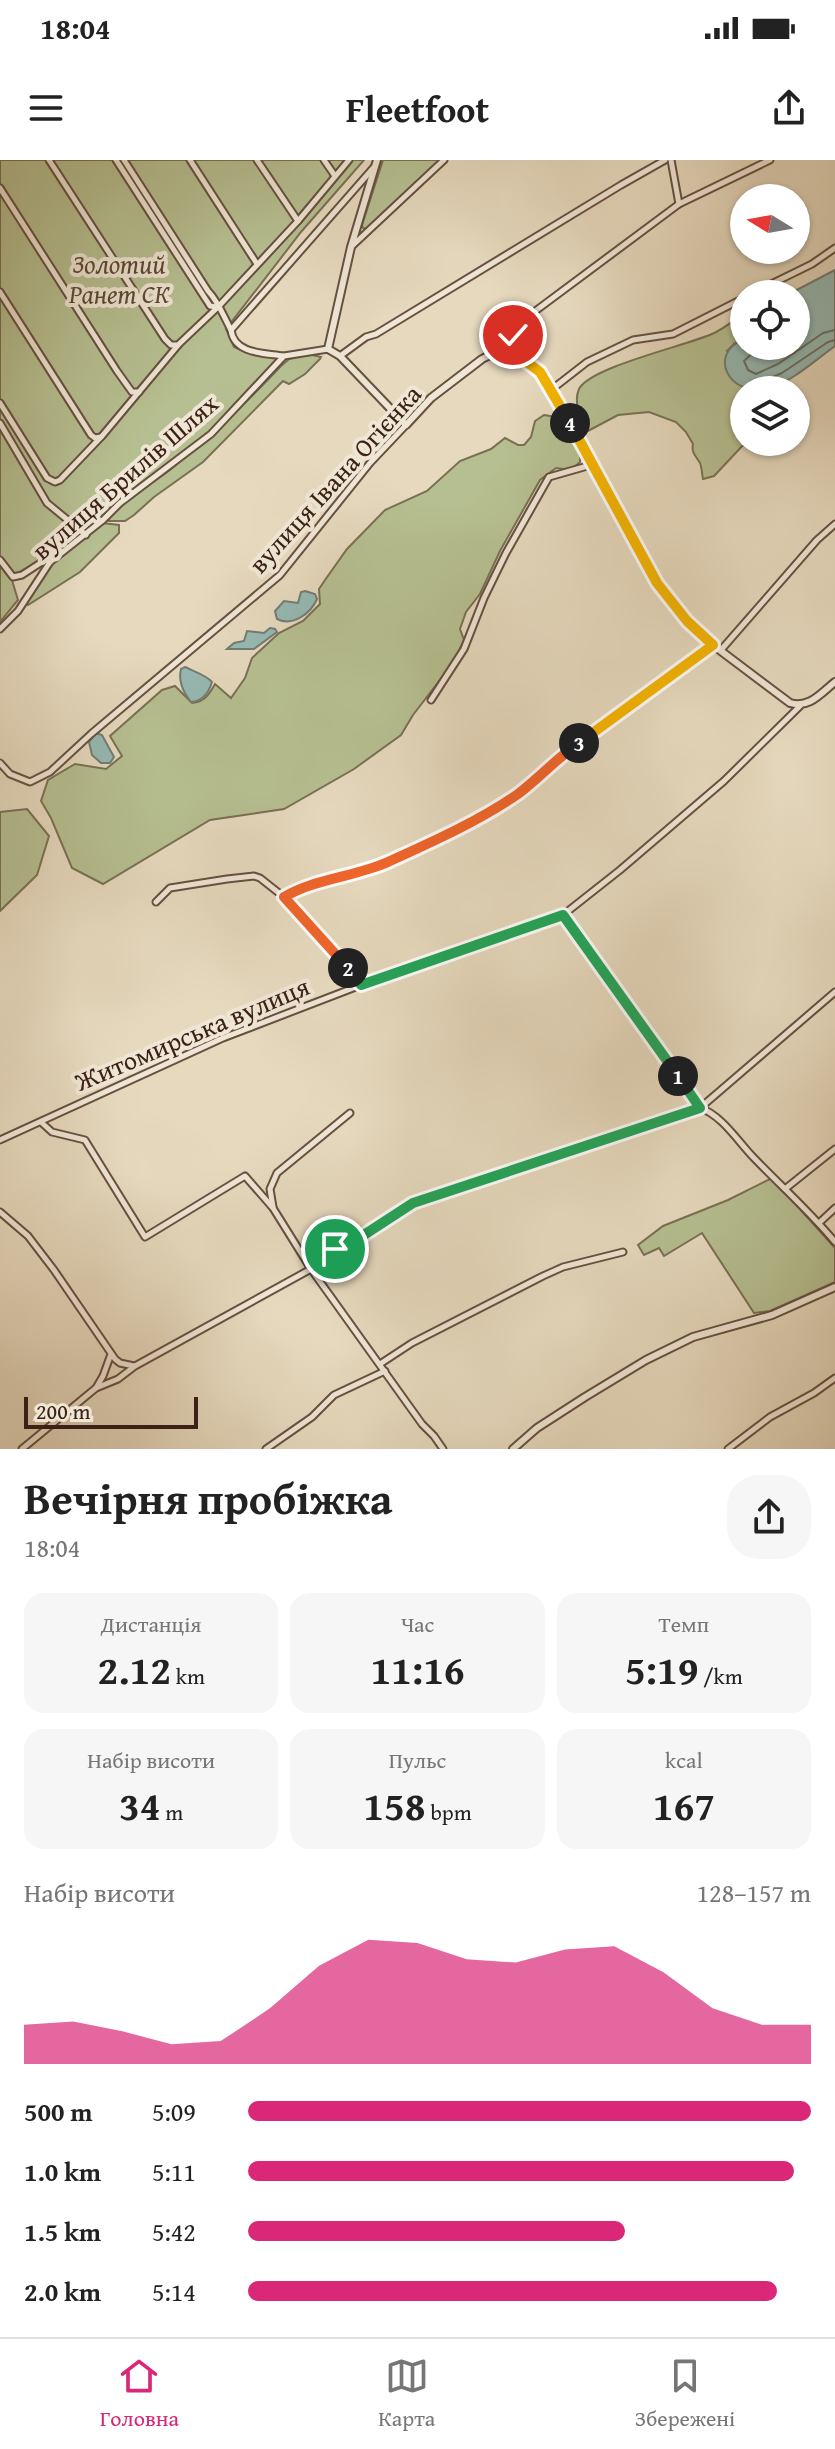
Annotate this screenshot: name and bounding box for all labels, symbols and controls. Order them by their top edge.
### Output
text: 18:04 [40,6,111,50]
text: Fleetfoot [346,82,489,135]
icon: menu [24,86,68,130]
icon: share [767,86,811,130]
north arrow [730,184,810,264]
map controls [730,184,810,456]
park label: Золотий Ранет СК [68,244,171,313]
button: locate [730,280,810,360]
pin [479,301,547,369]
icon: check [491,313,535,357]
street label: вулиця Івана Огієнка [239,375,431,582]
button: layers [730,376,810,456]
street label: вулиця Брилів Шлях [23,384,227,569]
pin: 4 [550,403,590,443]
text: 4 [564,407,576,439]
pin: 3 [559,723,599,763]
text: 3 [573,727,585,759]
pin: 2 [328,948,368,988]
text: 2 [342,952,354,984]
street label: Житомирська вулиця [67,966,315,1101]
pin: 1 [658,1056,698,1096]
text: 1 [672,1060,684,1092]
pin [301,1215,369,1283]
icon: arrive [313,1227,357,1271]
scale bar [24,1393,198,1429]
text: 200 m [36,1395,91,1427]
text: Вечірня пробіжка [24,1466,393,1530]
button: share [727,1475,811,1559]
text: 18:04 [24,1528,80,1567]
text: Дистанція [101,1608,201,1640]
text: Час [401,1608,434,1640]
text: Темп [658,1608,709,1640]
text: 2.12 [97,1640,171,1699]
text: 11:16 [370,1640,465,1699]
text: 5:19 [625,1640,698,1699]
text: km [171,1660,205,1692]
text: /km [698,1660,743,1692]
text: Набір висоти [87,1744,215,1776]
text: Пульс [389,1744,446,1776]
text: kcal [665,1744,703,1776]
text: 34 [119,1776,160,1835]
text: 158 [363,1776,426,1835]
text: 167 [653,1776,715,1835]
text: m [160,1796,183,1828]
text: bpm [426,1796,472,1828]
text: Набір висоти [24,1873,175,1912]
text: 128–157 m [697,1873,811,1912]
text: 500 m [24,2092,92,2131]
text: 5:09 [152,2092,196,2131]
text: 1.0 km [24,2152,101,2191]
text: 5:11 [152,2152,196,2191]
text: 1.5 km [24,2212,101,2251]
text: 5:42 [152,2212,196,2251]
text: 2.0 km [24,2272,101,2311]
text: 5:14 [152,2272,196,2311]
tab: Головна [100,2354,179,2434]
tab: Карта [378,2354,435,2434]
tab: Збережені [635,2354,735,2434]

